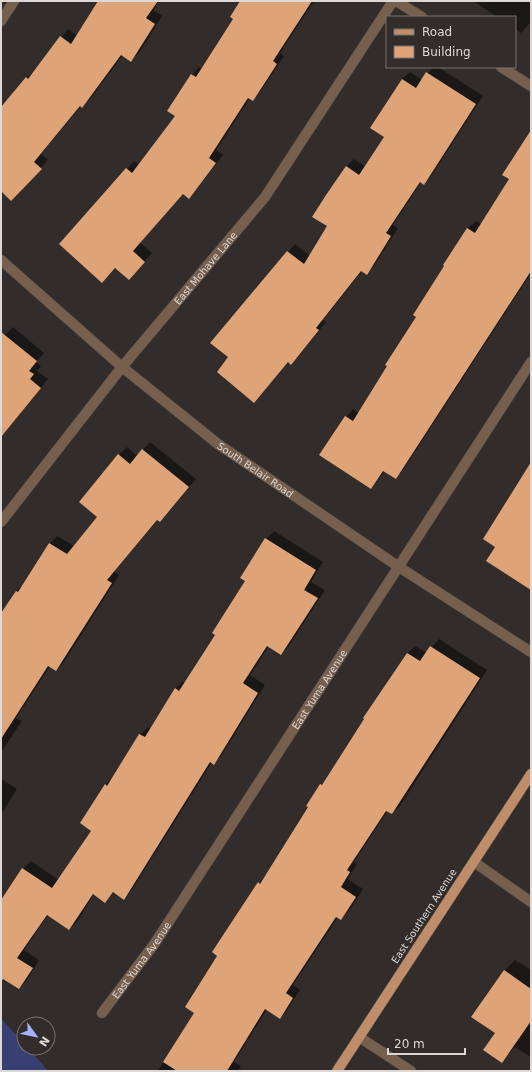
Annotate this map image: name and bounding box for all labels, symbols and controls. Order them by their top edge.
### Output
legend [386,16,516,68]
text: Road [422,25,452,39]
text: Building [422,45,471,59]
street label: East Mohave Lane [172,229,239,307]
street label: South Belair Road [215,440,296,499]
street label: East Yuma Avenue [289,648,349,731]
street label: East Southern Avenue [389,867,459,965]
street label: East Yuma Avenue [110,920,173,1001]
north arrow [16,1016,56,1056]
scale bar [388,1030,465,1056]
text: N [36,1034,52,1049]
text: 20 m [394,1037,425,1051]

